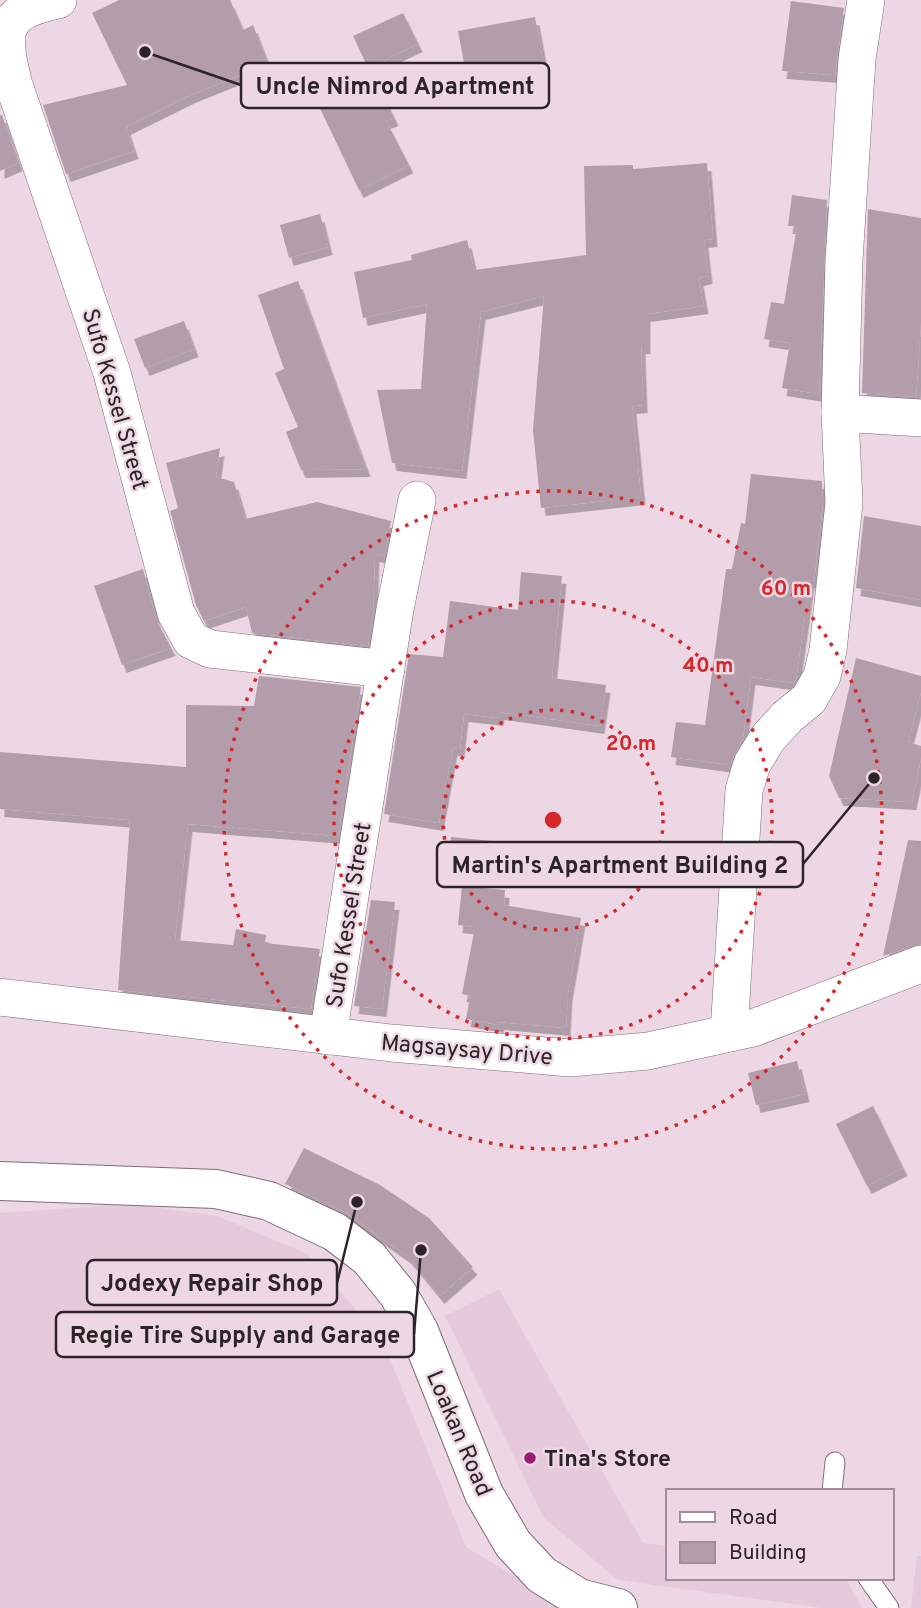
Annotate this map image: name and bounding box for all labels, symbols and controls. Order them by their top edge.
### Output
callout: Uncle Nimrod Apartment [241,63,549,108]
text: Uncle Nimrod Apartment [255,73,535,103]
street label: Sufo Kessel Street [74,306,153,494]
text: 60 m [761,576,811,603]
text: 40 m [683,653,733,680]
text: 20 m [606,731,656,758]
centre of rings [541,808,565,832]
street label: Sufo Kessel Street [322,821,379,1010]
callout: Martin's Apartment Building 2 [437,842,803,887]
text: Martin's Apartment Building 2 [452,852,788,882]
street label: Magsaysay Drive [380,1030,554,1073]
callout: Jodexy Repair Shop [87,1260,337,1305]
text: Jodexy Repair Shop [101,1270,323,1300]
callout: Regie Tire Supply and Garage [56,1312,414,1357]
text: Regie Tire Supply and Garage [70,1322,400,1352]
street label: Loakan Road [418,1367,497,1501]
place label: Tina's Store [544,1446,671,1475]
marker: Tina's Store [522,1450,538,1466]
legend [666,1489,893,1580]
text: Road [729,1505,778,1532]
text: Building [729,1540,807,1567]

